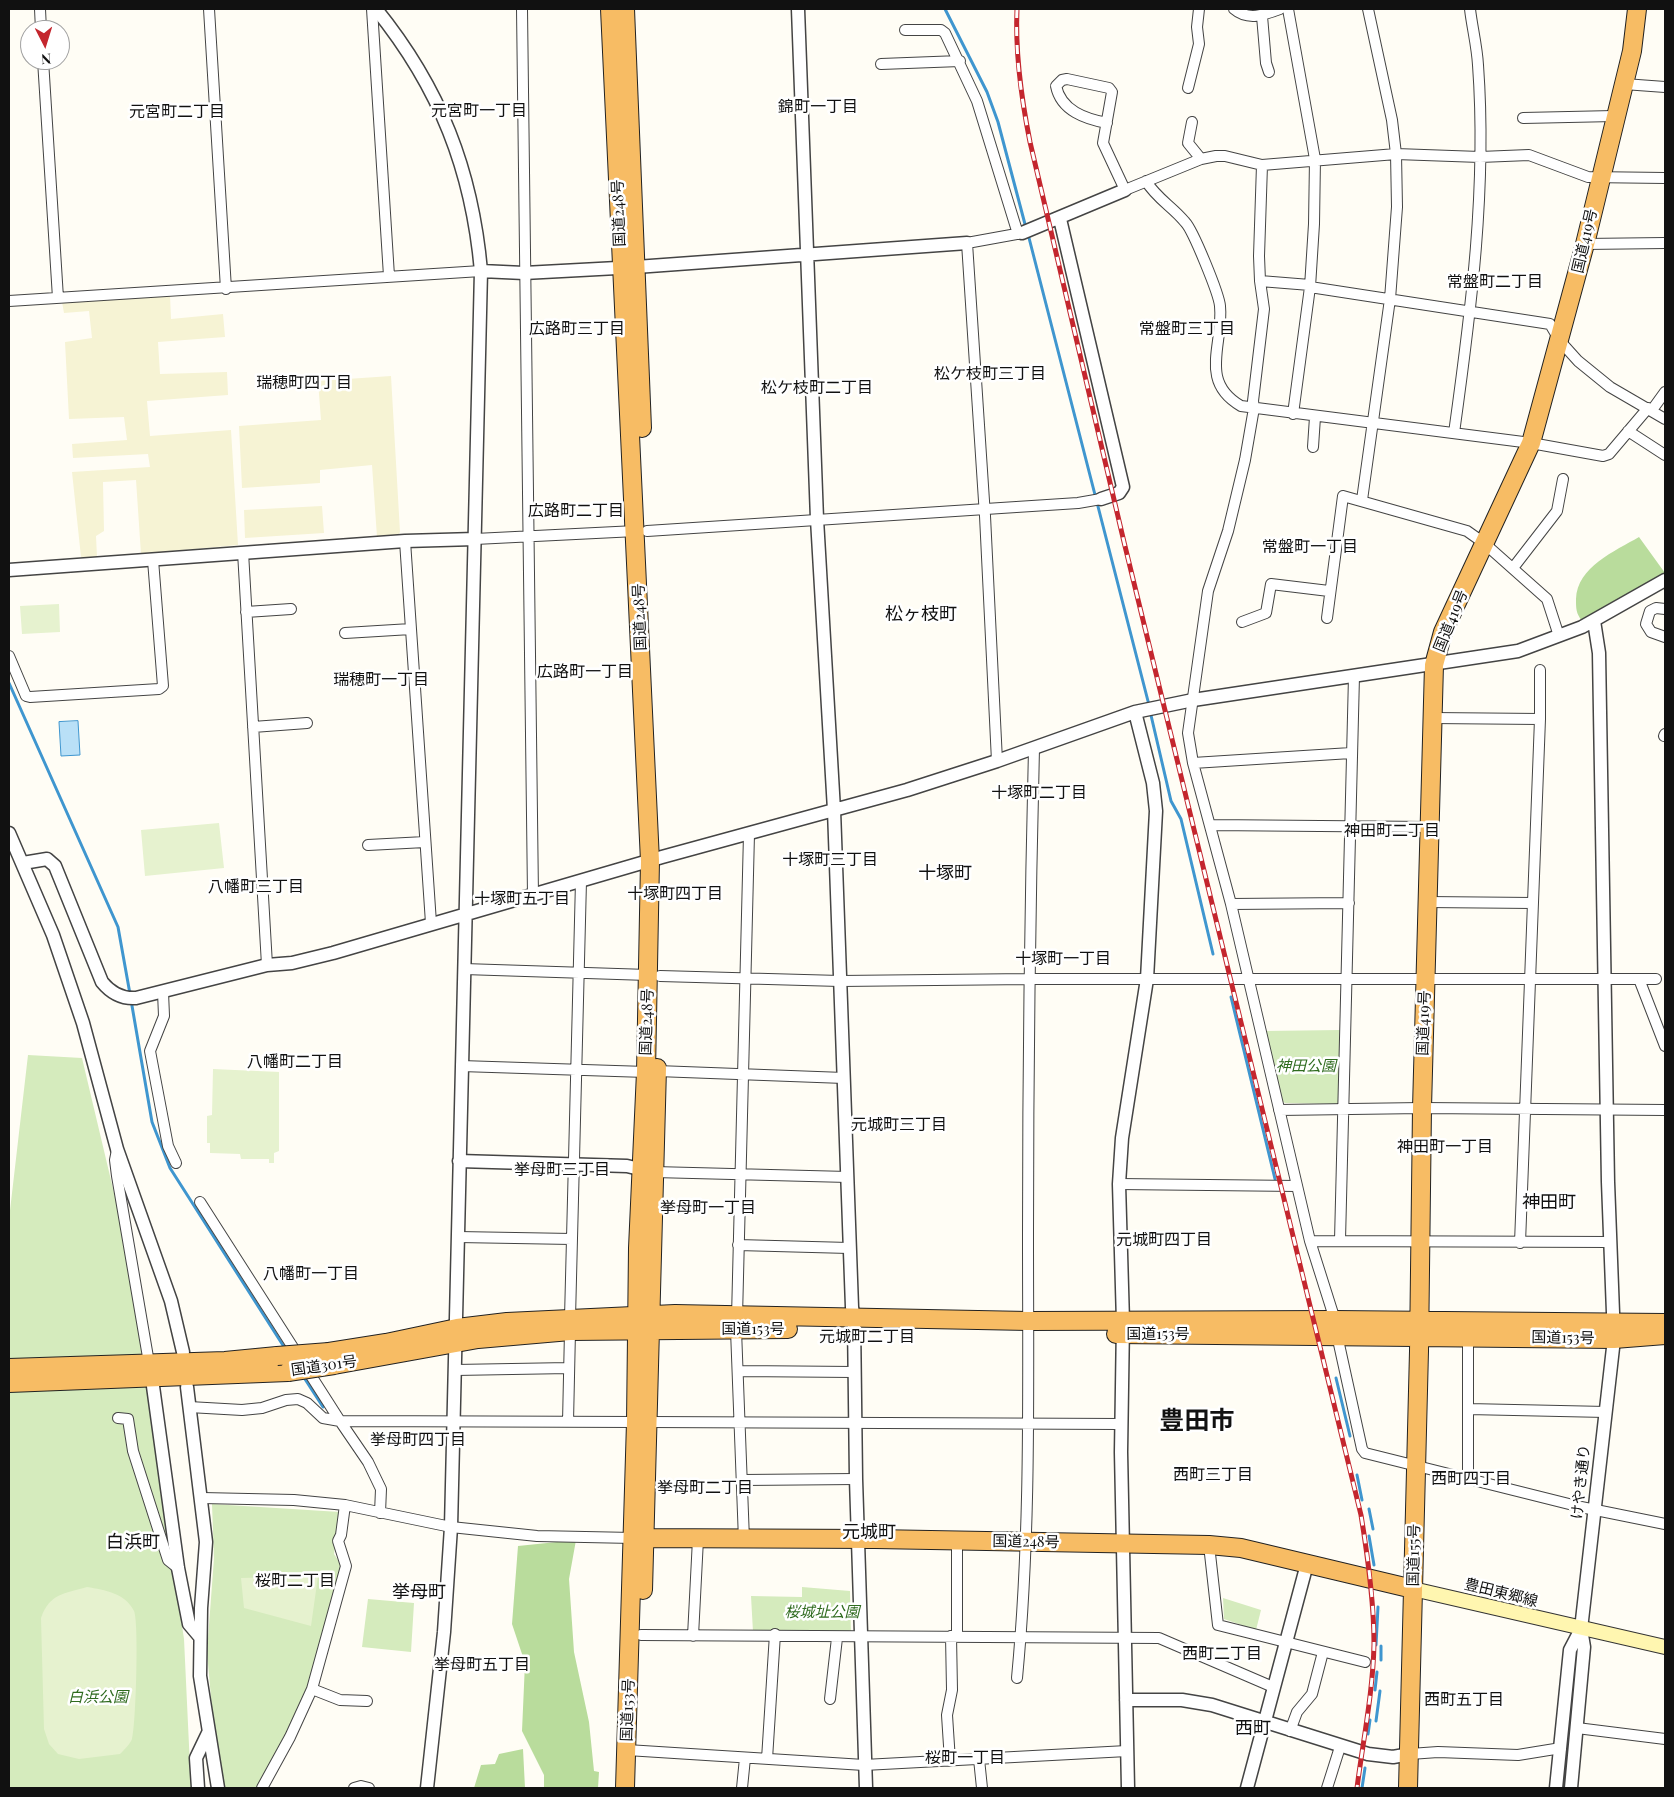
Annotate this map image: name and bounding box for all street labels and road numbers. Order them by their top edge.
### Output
street label: 国道248号 [609,179,629,247]
street label: 国道419号 [1569,207,1601,275]
street label: 国道248号 [630,583,650,651]
street label: 国道419号 [1430,587,1472,655]
street label: 国道248号 [637,988,657,1056]
street label: 国道419号 [1414,990,1434,1056]
street label: 国道153号 [721,1320,785,1338]
street label: 国道153号 [1126,1325,1190,1343]
street label: 国道153号 [1531,1328,1595,1348]
street label: 国道301号 [290,1352,358,1380]
street label: けやき通り [1568,1444,1594,1520]
street label: 国道155号 [1404,1523,1424,1587]
street label: 国道248号 [992,1532,1060,1552]
street label: 豊田東郷線 [1462,1575,1540,1611]
street label: 国道153号 [618,1678,638,1742]

